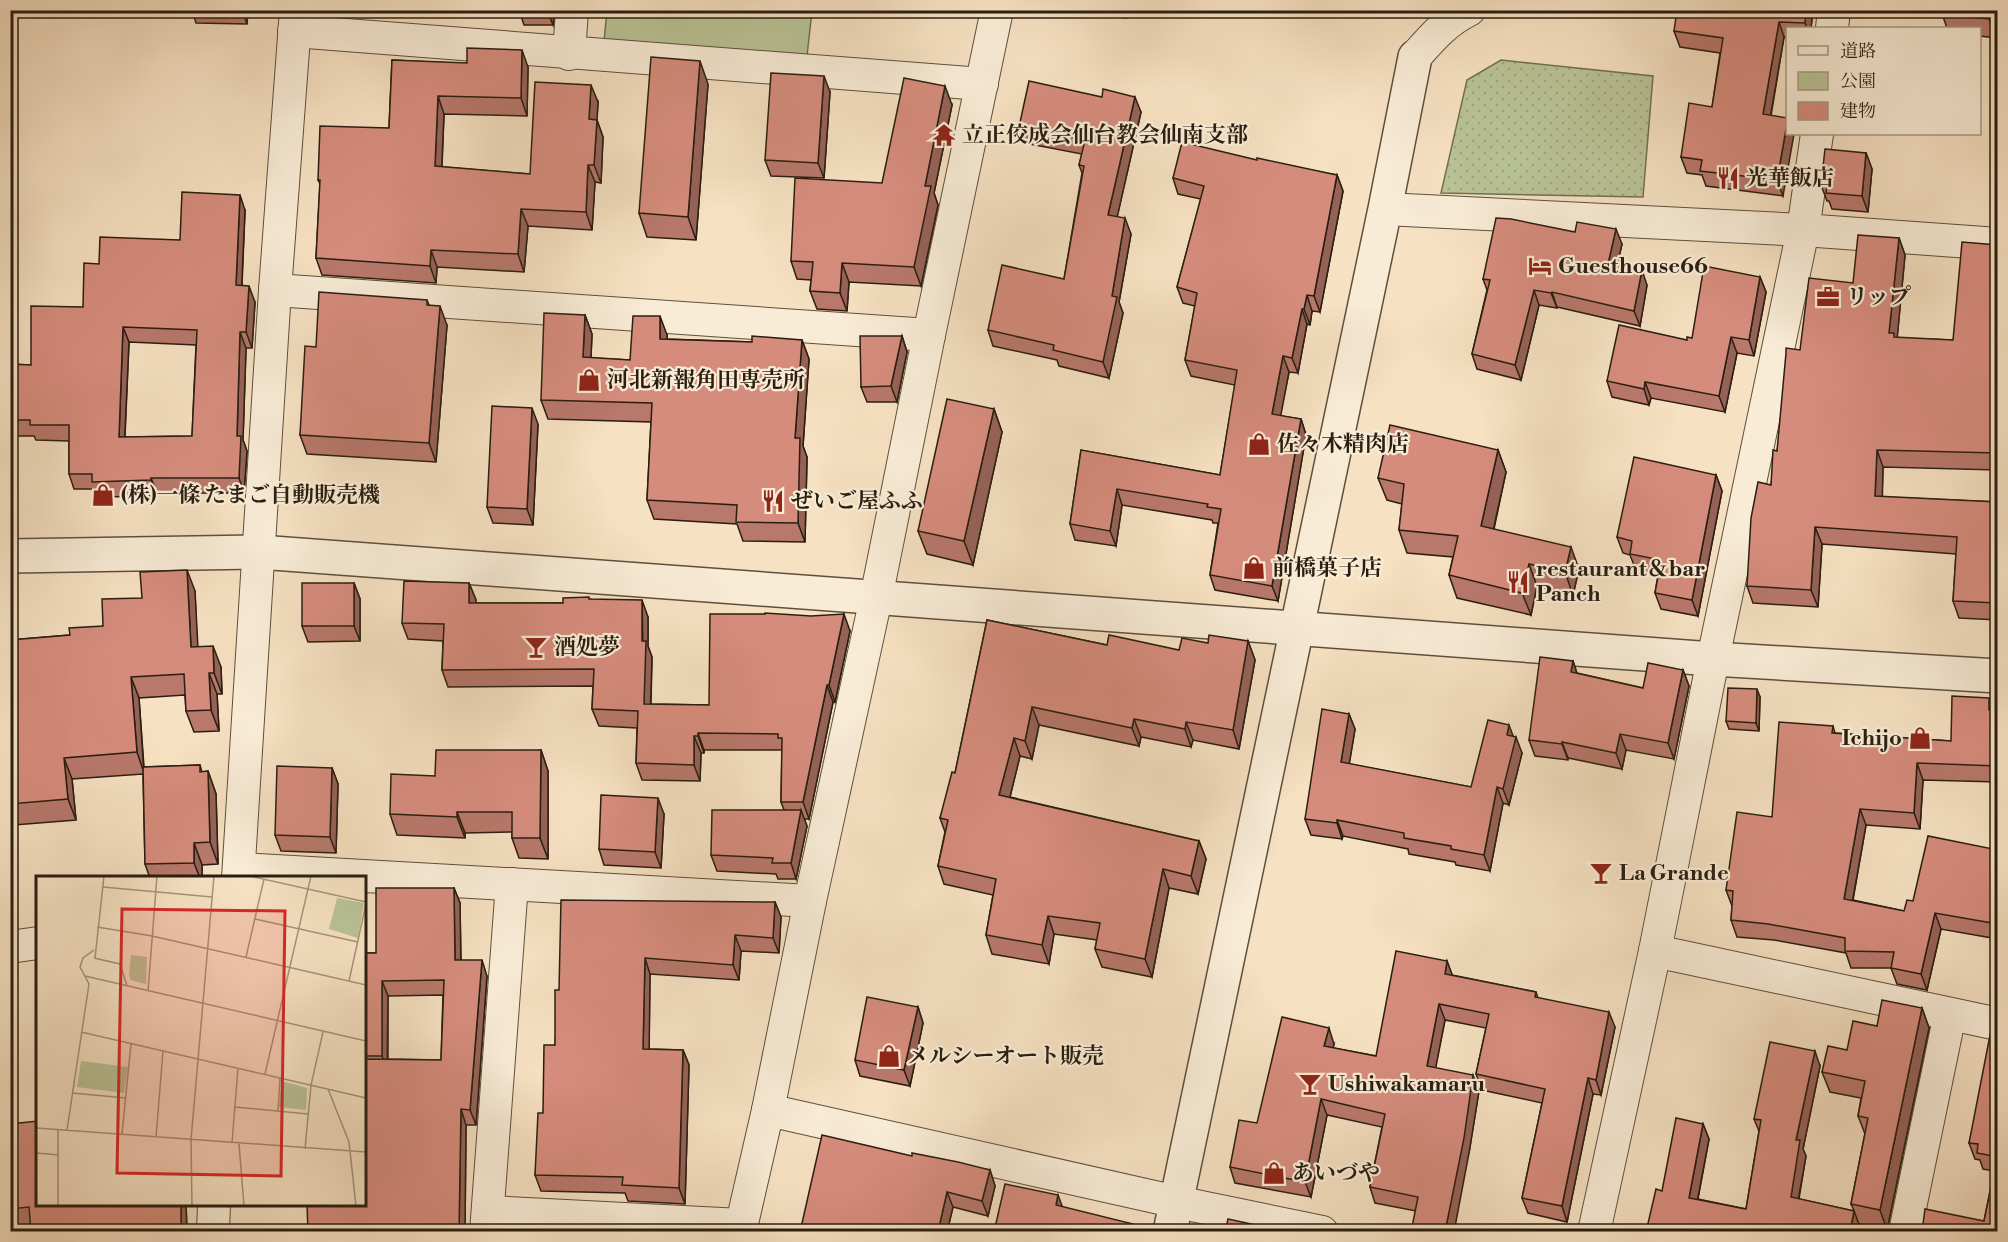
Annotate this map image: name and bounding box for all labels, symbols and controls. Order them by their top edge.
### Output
legend [1786,27,1981,135]
text: 道路 [1840,40,1876,63]
text: 公園 [1840,70,1876,93]
text: 建物 [1840,100,1876,123]
temple icon: 立正佼成会仙台教会仙南支部 [931,122,957,148]
place label: 立正佼成会仙台教会仙南支部 [962,122,1248,149]
restaurant icon: 光華飯店 [1715,165,1741,191]
place label: 光華飯店 [1746,165,1834,192]
hotel icon: Guesthouse66 [1527,253,1553,279]
place label: Guesthouse66 [1558,253,1708,280]
office icon: リップ [1815,284,1841,310]
place label: リップ [1846,284,1911,311]
shop icon: 河北新報角田専売所 [576,367,602,393]
place label: 河北新報角田専売所 [607,367,805,394]
shop icon: 佐々木精肉店 [1246,431,1272,457]
place label: 佐々木精肉店 [1277,431,1409,458]
shop icon: (株)一條 たまご自動販売機 [90,482,116,508]
place label: (株)一條 たまご自動販売機 [121,482,380,509]
restaurant icon: ぜいご屋ふふ [760,488,786,514]
place label: ぜいご屋ふふ [791,488,923,515]
shop icon: 前橋菓子店 [1241,555,1267,581]
place label: 前橋菓子店 [1272,555,1382,582]
place label: restaurant＆bar Panch [1536,556,1705,608]
restaurant icon: restaurant＆bar Panch [1505,569,1531,595]
bar icon: 酒処夢 [523,634,549,660]
place label: 酒処夢 [554,634,620,661]
place label: Ichijo [1842,725,1902,752]
shop icon: Ichijo [1907,725,1933,751]
bar icon: La Grande [1588,860,1614,886]
place label: La Grande [1619,860,1729,887]
inset map [36,876,366,1206]
shop icon: メルシーオート販売 [876,1043,902,1069]
place label: メルシーオート販売 [907,1043,1104,1070]
bar icon: Ushiwakamaru [1297,1071,1323,1097]
place label: Ushiwakamaru [1328,1071,1485,1098]
shop icon: あいづや [1261,1160,1287,1186]
place label: あいづや [1292,1160,1380,1187]

